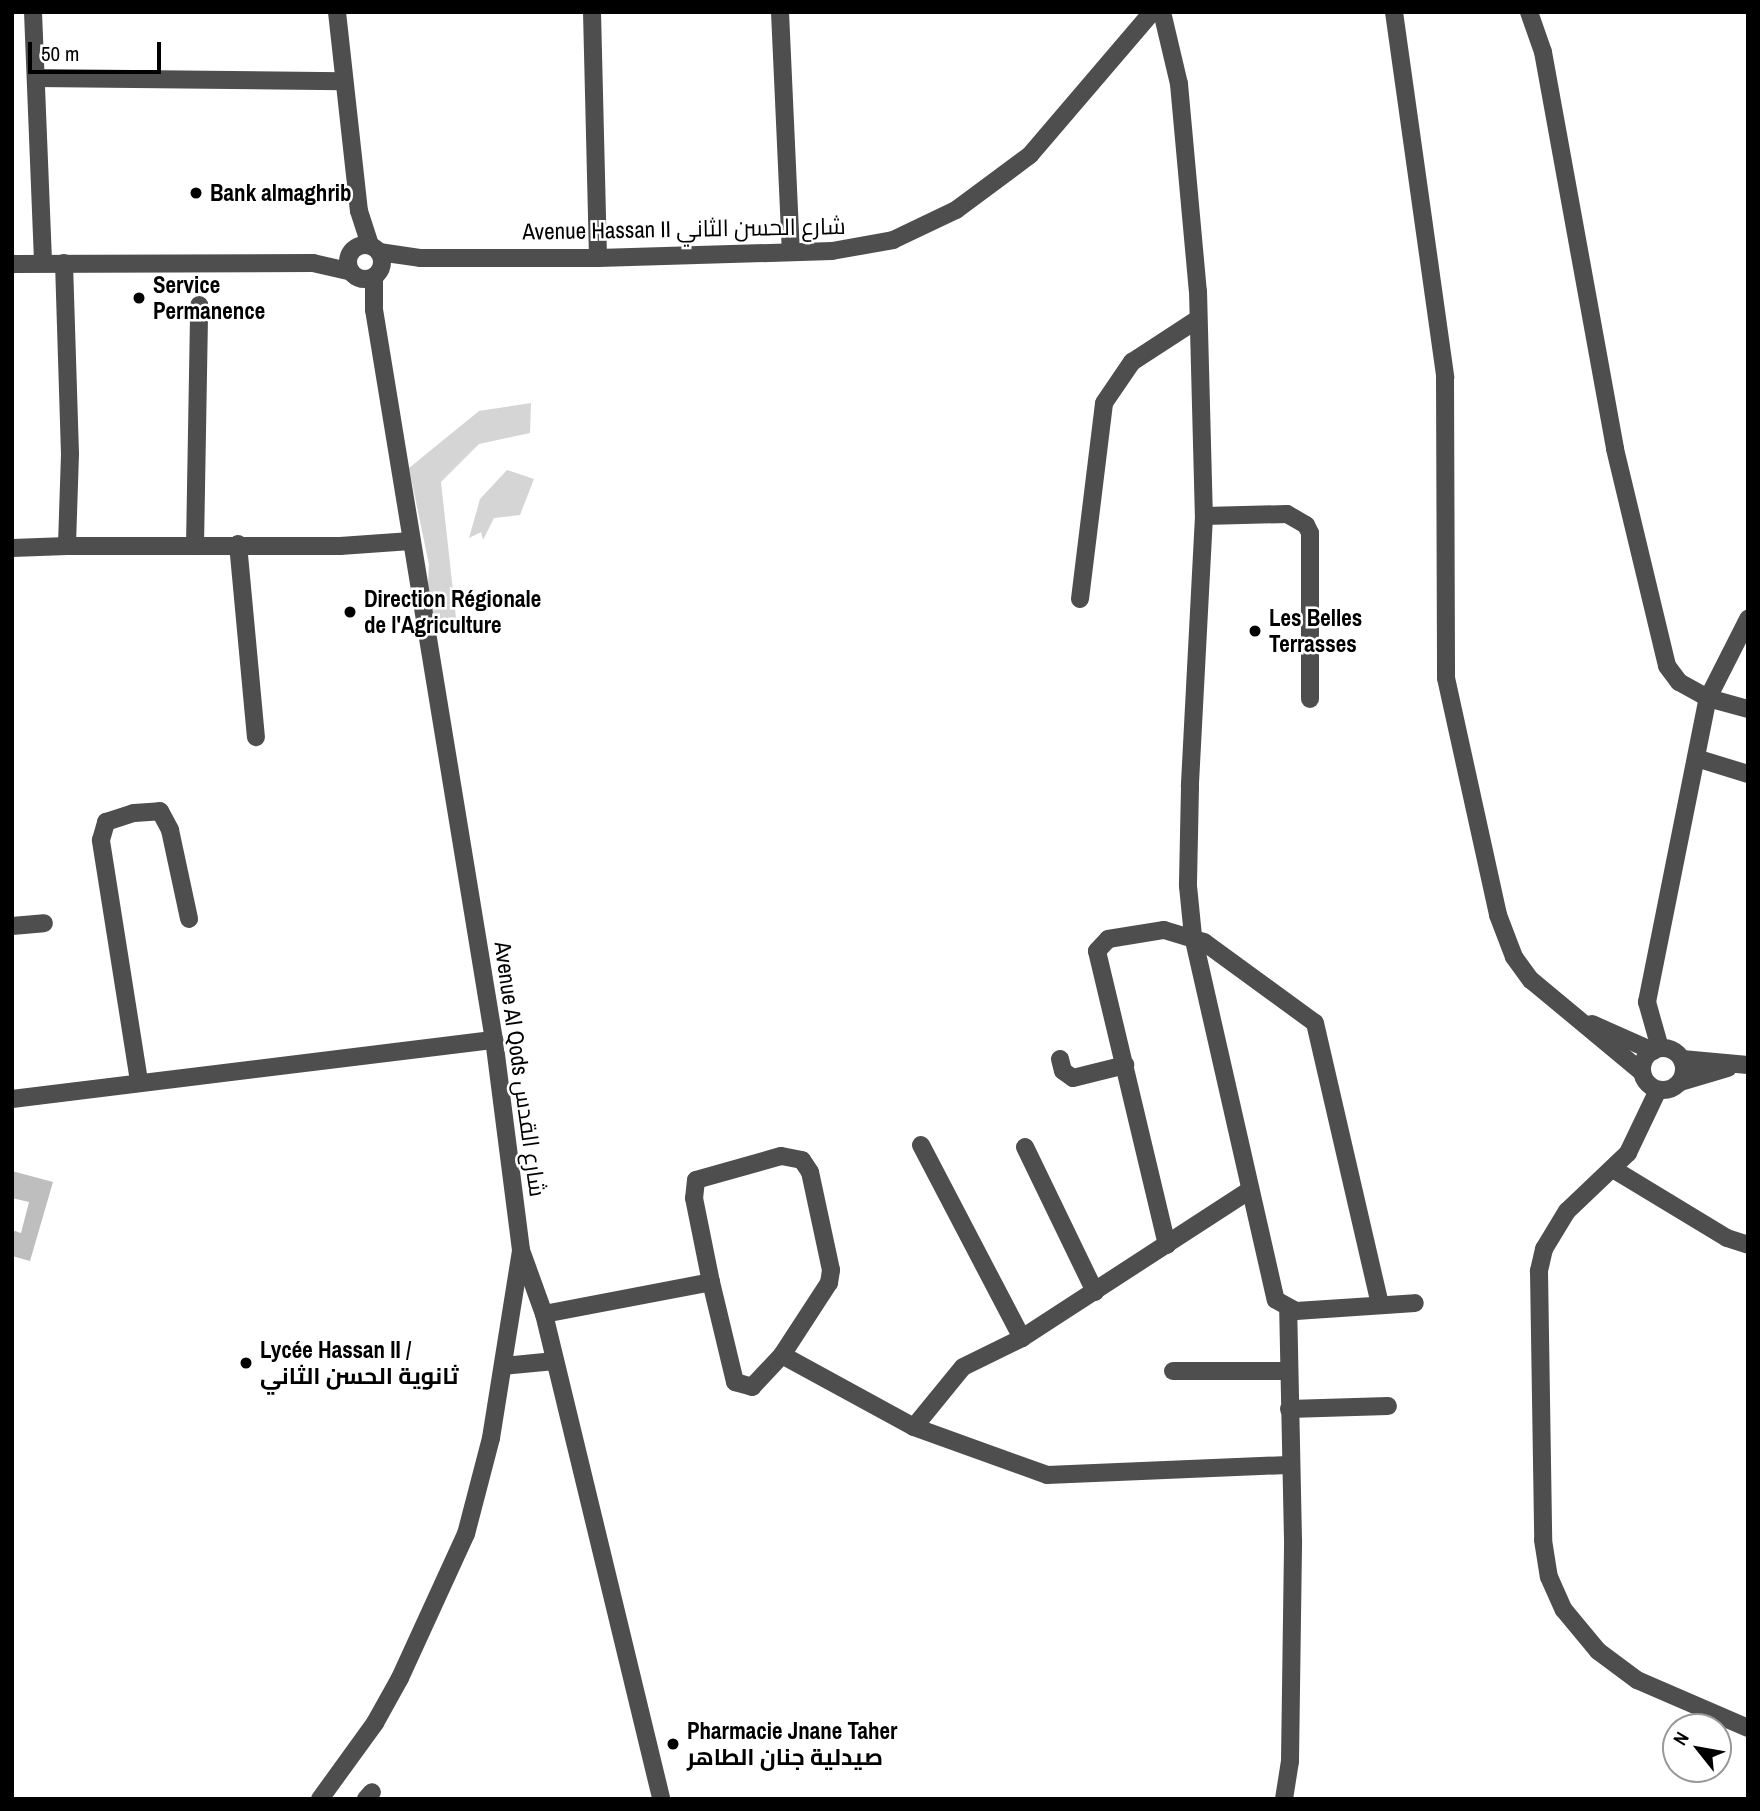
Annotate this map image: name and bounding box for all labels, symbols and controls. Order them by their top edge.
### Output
scale bar [32,28,164,72]
text: 50 m [41,39,79,68]
place label: Bank almaghrib [210,179,351,207]
marker: Bank almaghrib [188,185,204,201]
street label: Avenue Hassan II شارع الحسن الثاني [522,212,846,246]
place label: Service Permanence [153,271,265,325]
marker: Service Permanence [131,290,147,306]
place label: Direction Régionale de l'Agriculture [364,585,541,639]
marker: Direction Régionale de l'Agriculture [342,604,358,620]
place label: Les Belles Terrasses [1269,604,1362,658]
marker: Les Belles Terrasses [1247,623,1263,639]
street label: Avenue Al Qods شارع القدس [488,939,552,1199]
place label: Lycée Hassan II / ثانوية الحسن الثاني [260,1336,458,1390]
marker: Lycée Hassan II / ثانوية الحسن الثاني [238,1355,254,1371]
north arrow [1662,1713,1732,1783]
place label: Pharmacie Jnane Taher صيدلية جنان الطاهر [687,1717,897,1771]
text: N [1667,1727,1695,1750]
marker: Pharmacie Jnane Taher صيدلية جنان الطاهر [665,1736,681,1752]

